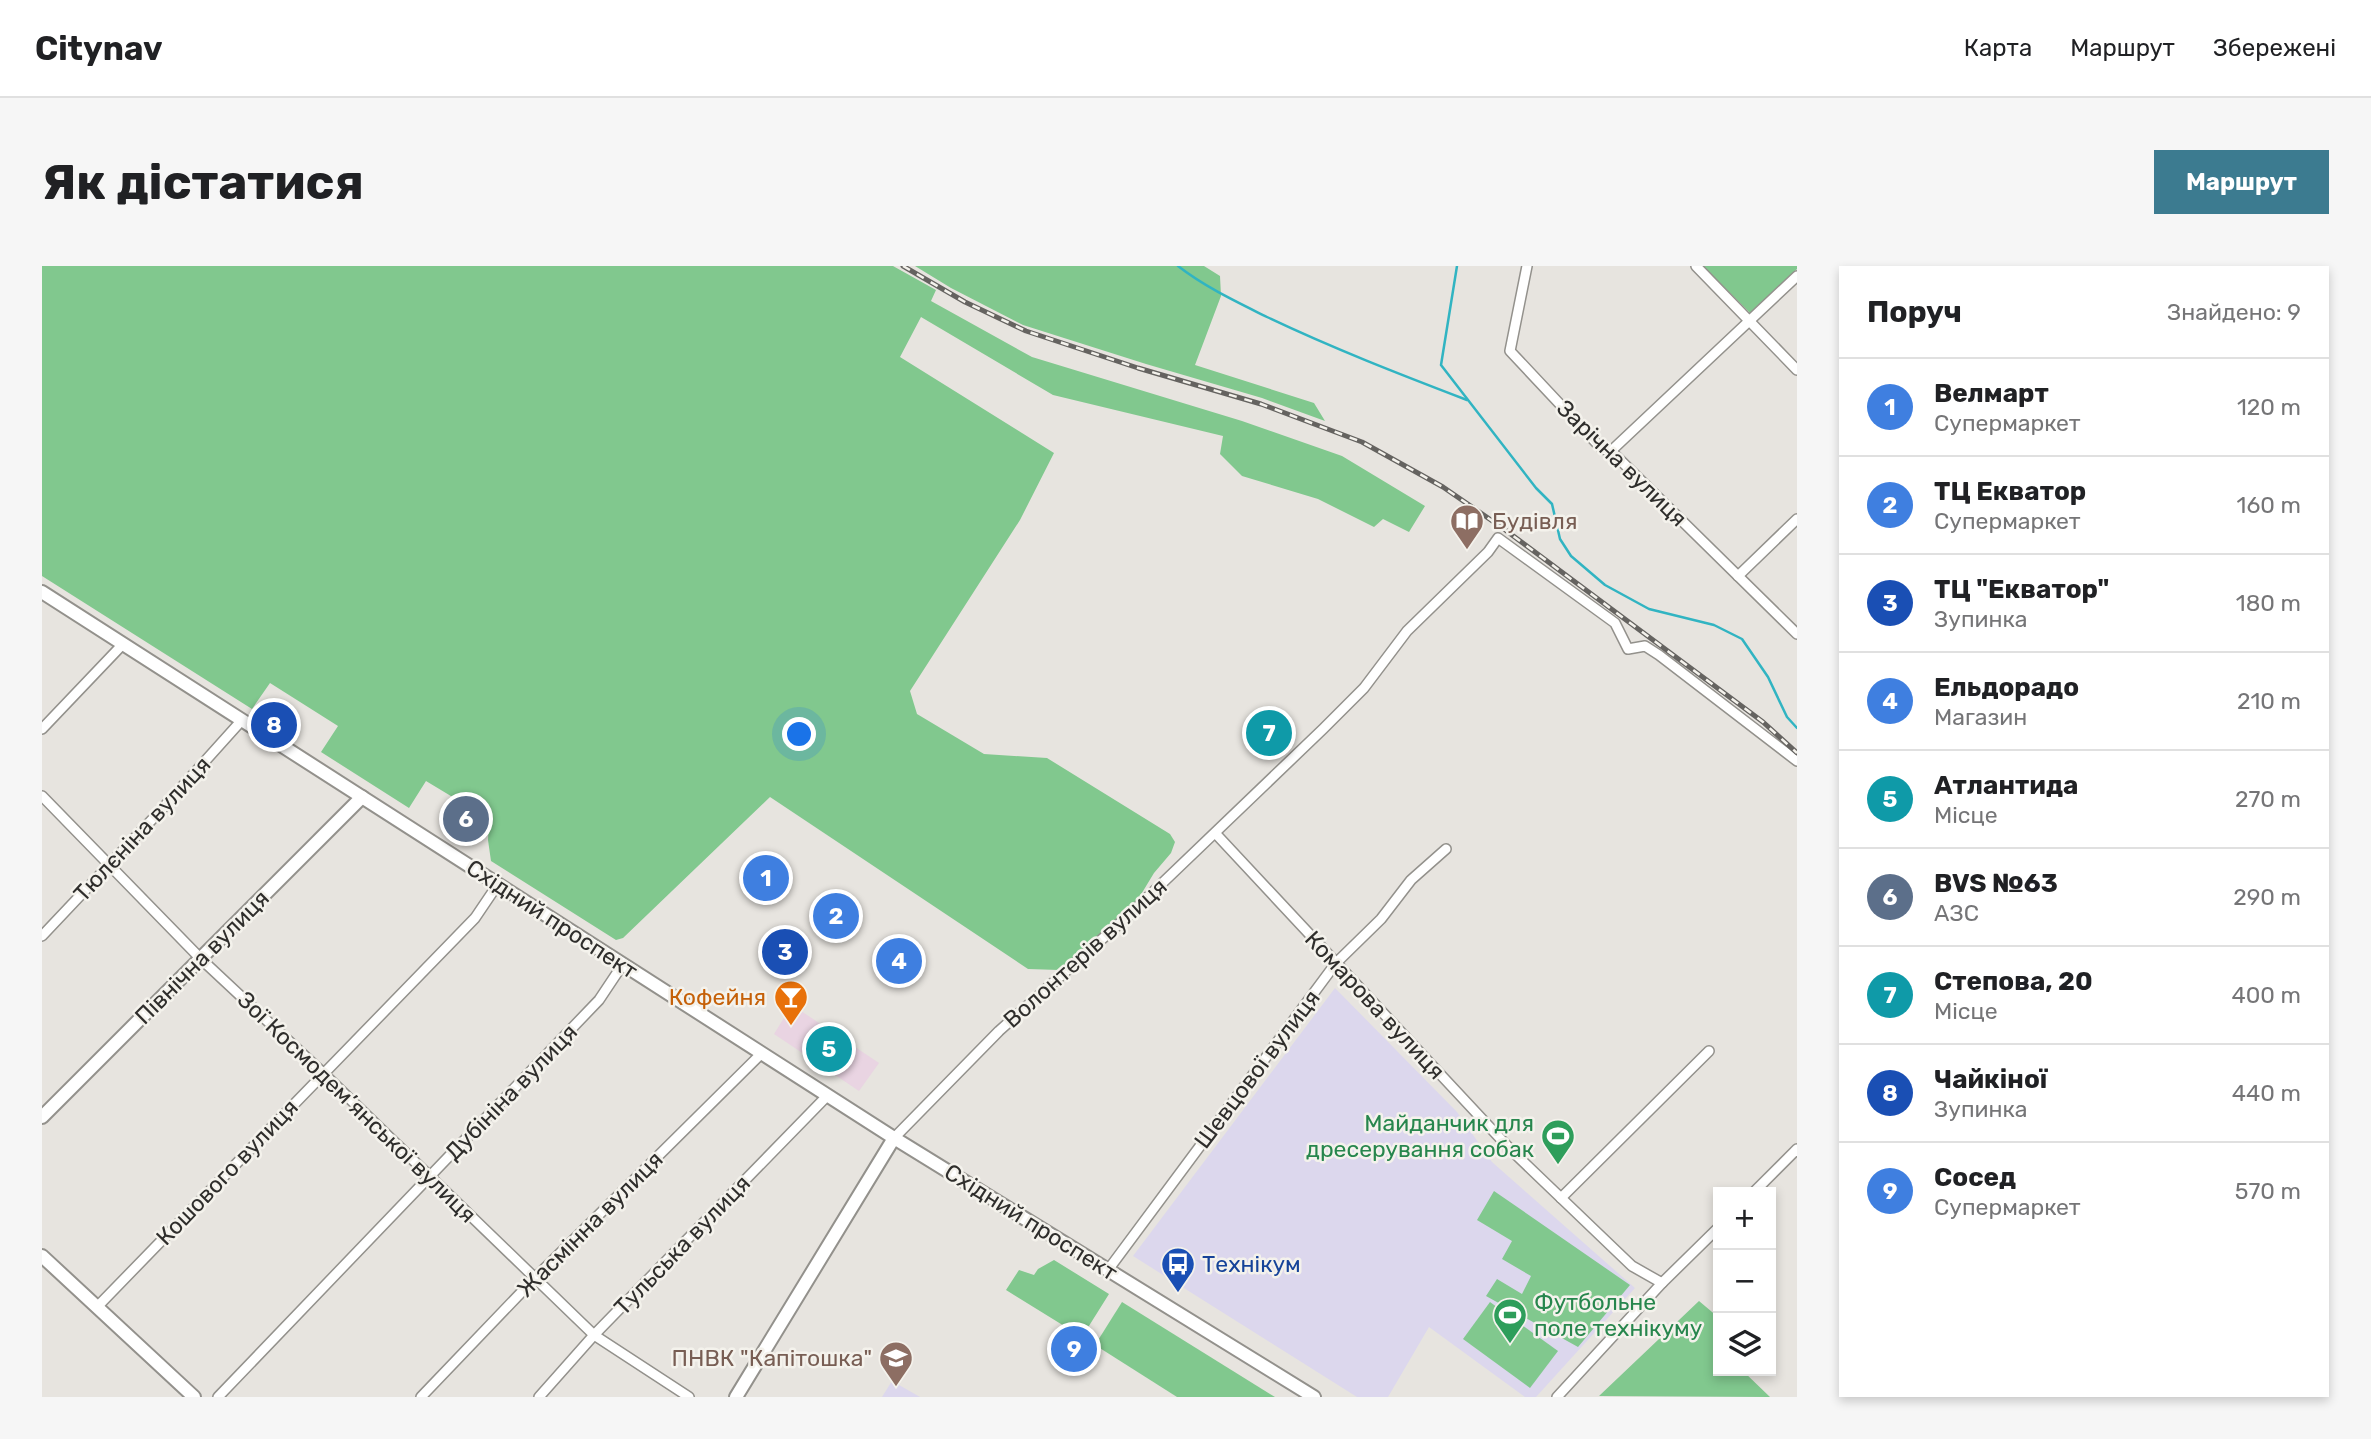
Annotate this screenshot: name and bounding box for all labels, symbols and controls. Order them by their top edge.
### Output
text: Citynav [35,29,163,68]
text: Карта [1964,34,2032,62]
text: Маршрут [2070,34,2175,62]
text: Збережені [2213,34,2336,62]
button: Маршрут [2154,150,2329,214]
text: Як дістатися [42,153,364,211]
text: Поруч [1867,294,1962,330]
text: Знайдено: 9 [2167,298,2301,326]
text: Велмарт [1934,378,2049,409]
text: 1 [1884,393,1896,421]
text: 120 m [2237,393,2301,421]
street label: Зарічна вулиця [1551,394,1693,532]
text: Супермаркет [1934,409,2081,437]
text: ТЦ Екватор [1934,476,2086,507]
text: 2 [1883,491,1897,519]
text: 160 m [2237,491,2301,519]
library icon: Будівля [1448,502,1486,551]
place label: Будівля [1492,507,1577,535]
text: Супермаркет [1934,507,2081,535]
text: ТЦ "Екватор" [1934,574,2109,605]
text: 3 [1882,589,1898,617]
text: 180 m [2236,589,2301,617]
text: Зупинка [1934,605,2028,633]
text: Ельдорадо [1934,672,2079,703]
text: 4 [1882,687,1898,715]
text: 210 m [2237,687,2301,715]
pin: 8 [251,699,297,751]
text: Магазин [1934,703,2027,731]
pin: 7 [1246,707,1292,759]
your location [782,717,816,751]
street label: Тюлєніна вулиця [68,751,216,907]
text: Атлантида [1934,770,2078,801]
text: 5 [1883,785,1897,813]
text: 270 m [2235,785,2301,813]
pin: 6 [443,793,489,845]
text: Місце [1934,801,1998,829]
pin: 1 [743,852,789,904]
street label: Східний проспект [461,853,643,985]
text: BVS №63 [1934,868,2058,899]
street label: Волонтерів вулиця [998,872,1172,1034]
text: 6 [1883,883,1897,911]
text: 290 m [2233,883,2301,911]
street label: Північна вулиця [129,884,275,1030]
pin: 2 [813,890,859,942]
text: АЗС [1934,899,1979,927]
street label: Комарова вулиця [1299,925,1451,1085]
pin: 3 [762,926,808,978]
pin: 4 [876,935,922,987]
text: Степова, 20 [1934,966,2093,997]
bar icon: Кофейня [772,978,810,1027]
text: 7 [1883,981,1897,1009]
text: 400 m [2231,981,2301,1009]
place label: Кофейня [669,983,766,1011]
street label: Шевцової вулиця [1188,984,1326,1154]
street label: Зої Космодем’янської вулиця [232,986,482,1228]
text: Місце [1934,997,1998,1025]
street label: Дубініна вулиця [439,1018,583,1166]
pin: 5 [806,1023,852,1075]
text: Чайкіної [1934,1064,2047,1095]
text: 8 [1882,1079,1898,1107]
text: 440 m [2232,1079,2301,1107]
street label: Кошового вулиця [150,1093,304,1251]
text: Зупинка [1934,1095,2028,1123]
place label: Майданчик для дресерування собак [1306,1109,1534,1163]
sports icon: Майданчик для дресерування собак [1539,1117,1577,1166]
street label: Жасмінна вулиця [511,1145,669,1303]
street label: Східний проспект [939,1158,1123,1287]
text: Сосед [1934,1162,2016,1193]
street label: Тульська вулиця [608,1169,756,1321]
text: 9 [1883,1177,1897,1205]
text: 570 m [2235,1177,2301,1205]
map controls [1713,1187,1776,1376]
button: + [1713,1187,1776,1250]
text: Супермаркет [1934,1193,2081,1221]
bus stop icon: Технікум [1159,1245,1197,1294]
place label: Технікум [1202,1250,1301,1278]
button: − [1713,1250,1776,1313]
place label: Футбольне поле технікуму [1534,1288,1702,1342]
sports icon: Футбольне поле технікуму [1491,1296,1529,1345]
button: layers [1713,1313,1776,1376]
pin: 9 [1051,1323,1097,1375]
school or university icon: ПНВК "Капітошка" [877,1339,915,1388]
place label: ПНВК "Капітошка" [672,1344,872,1372]

